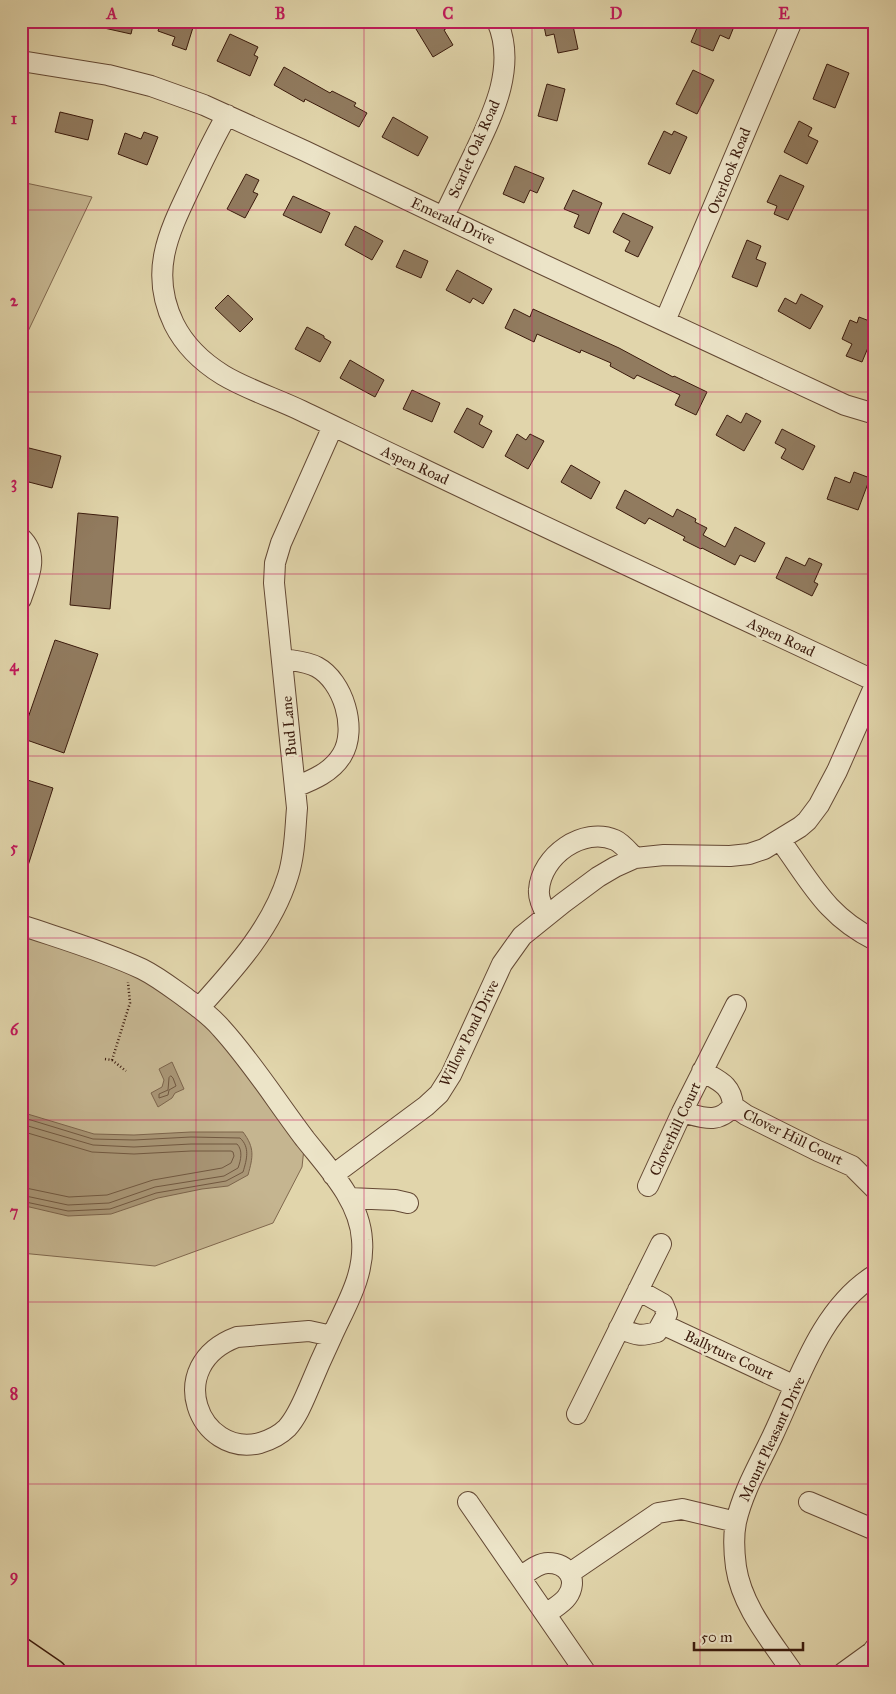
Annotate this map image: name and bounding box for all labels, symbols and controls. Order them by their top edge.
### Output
text: A [106,4,118,23]
text: B [275,4,285,23]
text: C [443,4,454,23]
text: D [610,4,623,23]
text: E [778,4,790,23]
street label: Scarlet Oak Road [444,97,504,201]
text: 1 [11,109,18,128]
street label: Overlook Road [703,125,755,217]
street label: Emerald Drive [408,194,498,248]
text: 2 [10,291,19,310]
street label: Aspen Road [377,441,452,489]
text: 3 [11,473,17,493]
street label: Aspen Road [743,613,818,661]
text: 4 [10,656,20,676]
street label: Bud Lane [277,695,301,757]
text: 5 [10,838,18,857]
street label: Willow Pond Drive [435,977,503,1089]
text: 6 [10,1020,19,1039]
street label: Cloverhill Court [645,1079,705,1179]
street label: Clover Hill Court [740,1105,847,1169]
text: 7 [10,1202,19,1221]
street label: Ballyture Court [682,1326,777,1384]
street label: Mount Pleasant Drive [735,1374,809,1504]
text: 8 [10,1384,18,1403]
text: 9 [10,1566,18,1586]
scale bar [694,1619,802,1651]
text: 50 m [701,1628,733,1646]

